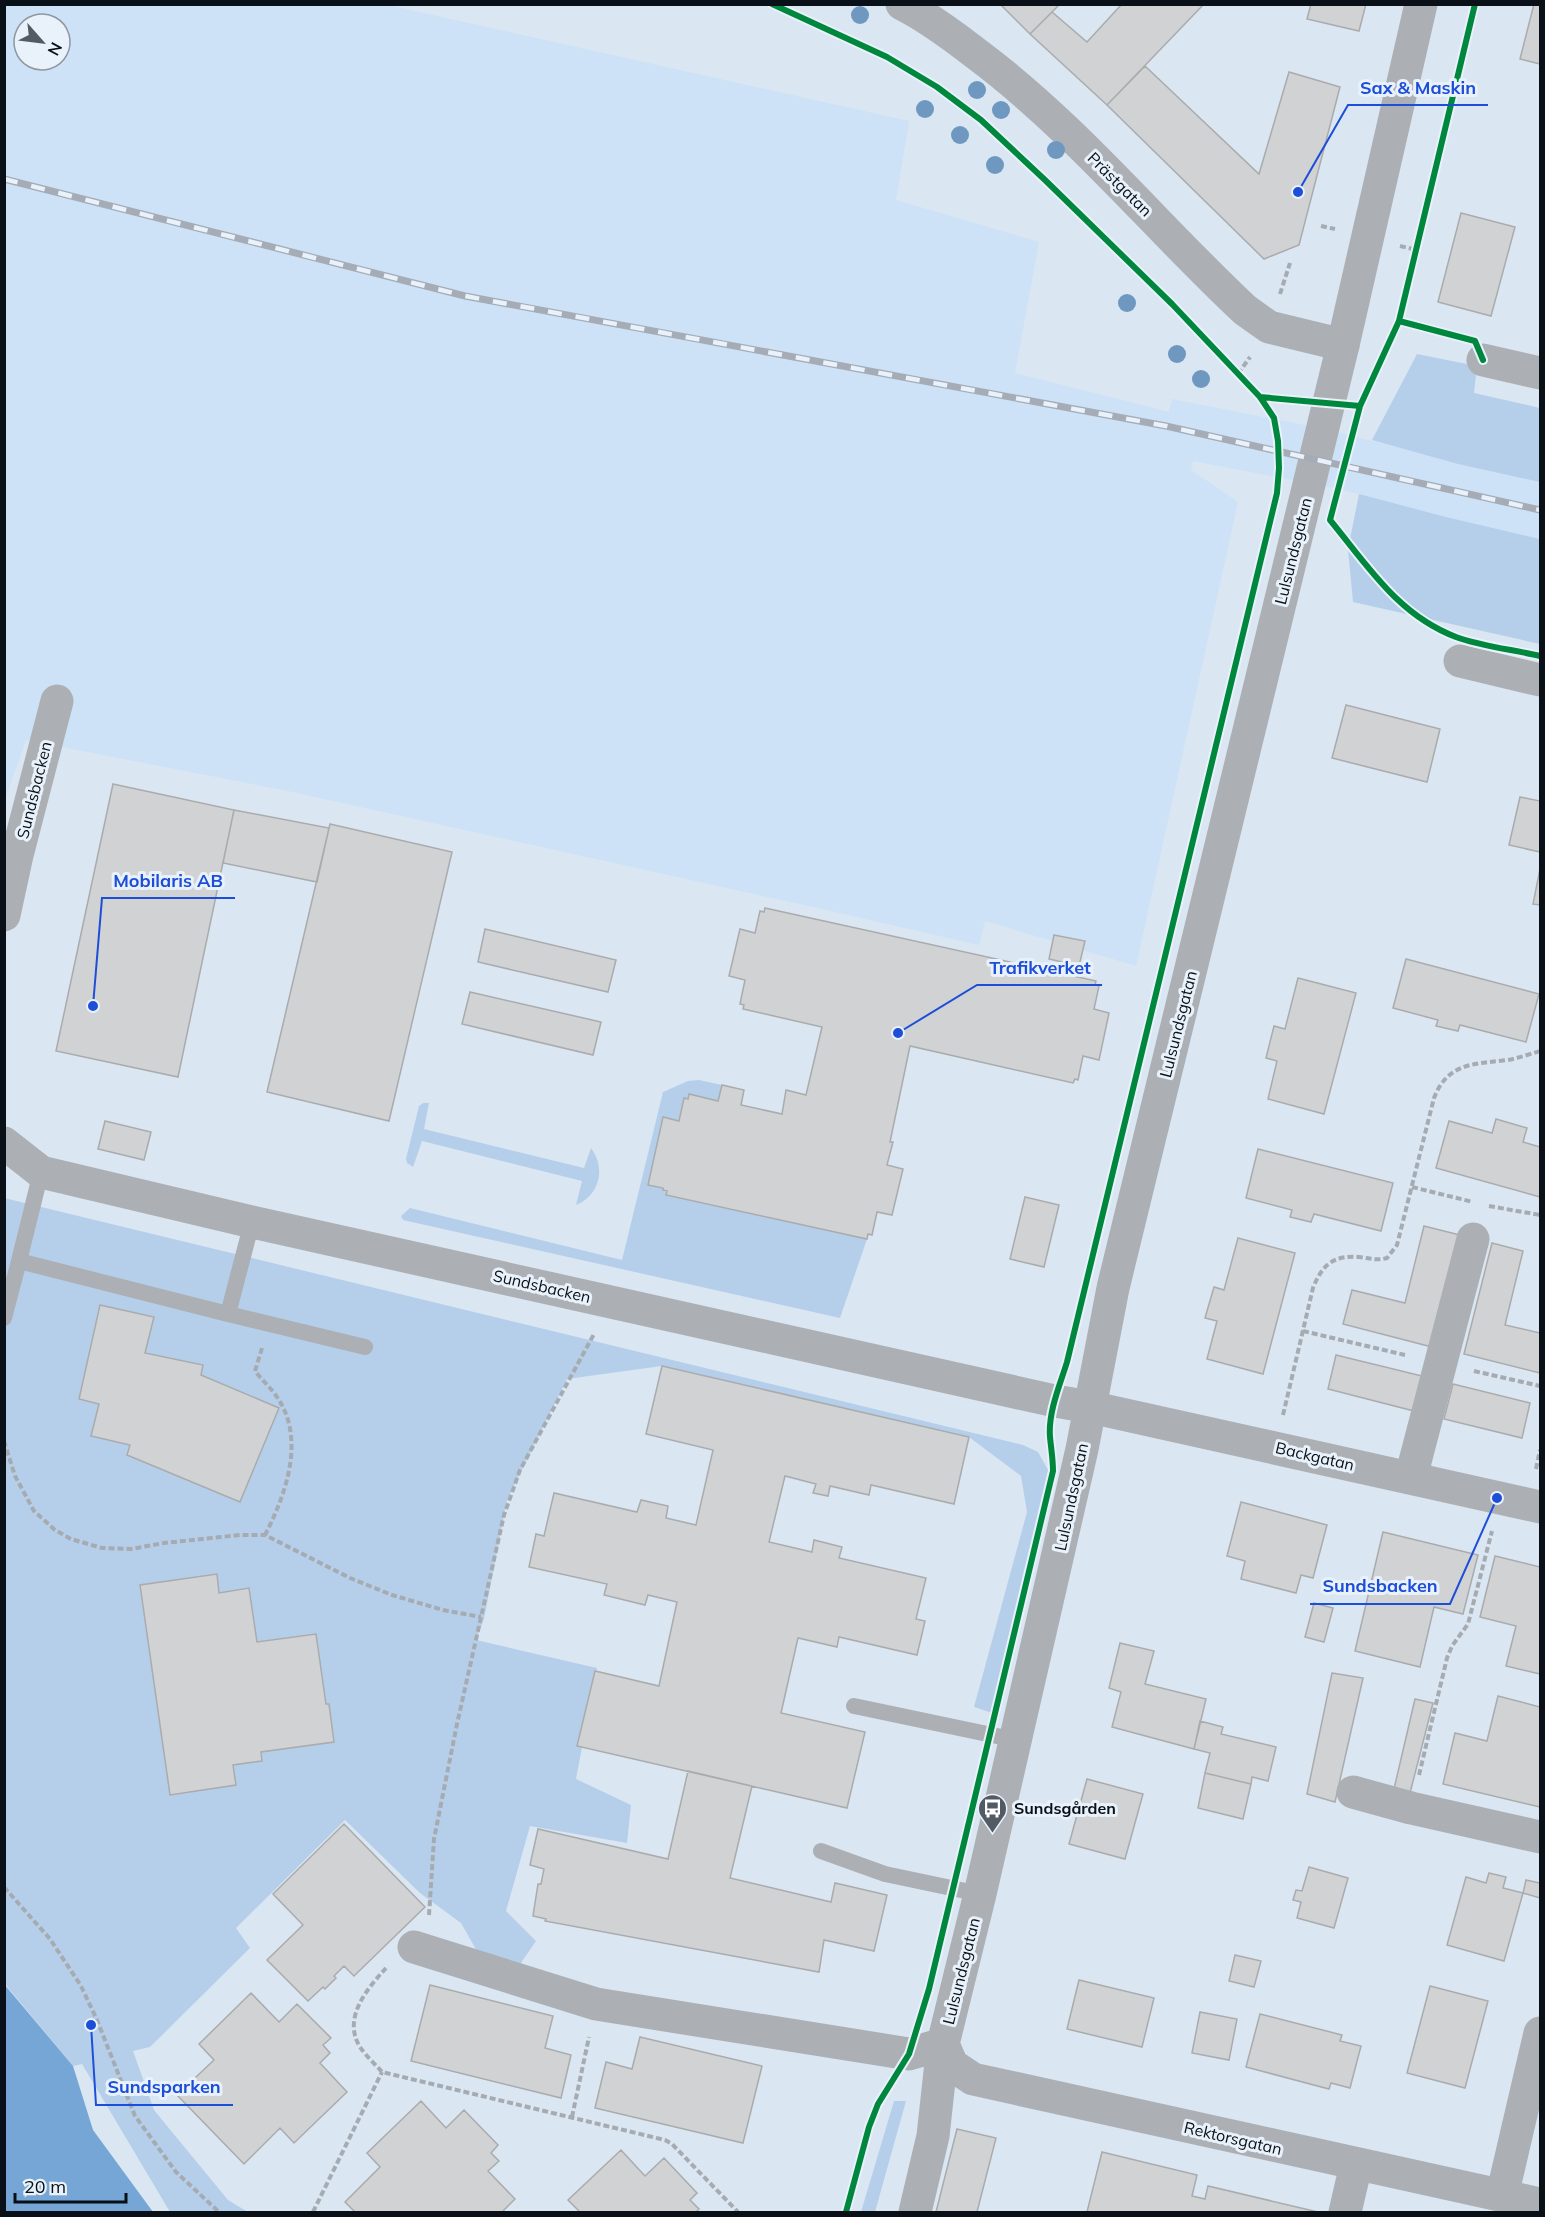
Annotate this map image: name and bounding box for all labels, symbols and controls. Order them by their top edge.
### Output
north arrow [12,12,72,72]
text: N [44,39,67,59]
callout: Sax & Maskin [1348,69,1488,105]
text: Sax & Maskin [1360,76,1476,99]
street label: Prästgatan [1084,148,1156,220]
street label: Lulsundsgatan [1270,495,1316,607]
street label: Sundsbacken [12,739,56,841]
callout: Mobilaris AB [102,862,235,898]
text: Mobilaris AB [113,869,223,892]
callout: Trafikverket [977,949,1102,985]
text: Trafikverket [989,956,1091,979]
street label: Lulsundsgatan [1155,968,1201,1080]
street label: Sundsbacken [491,1265,593,1307]
street label: Backgatan [1274,1437,1356,1475]
street label: Lulsundsgatan [1050,1441,1092,1553]
callout: Sundsbacken [1310,1568,1450,1604]
text: Sundsbacken [1322,1574,1438,1597]
bus stop icon: Sundsgården [977,1792,1009,1834]
place label: Sundsgården [1014,1798,1116,1818]
street label: Lulsundsgatan [938,1915,984,2027]
callout: Sundsparken [96,2069,233,2105]
text: Sundsparken [107,2075,221,2098]
street label: Rektorsgatan [1182,2117,1284,2159]
scale bar [15,2166,126,2204]
text: 20 m [24,2175,66,2198]

